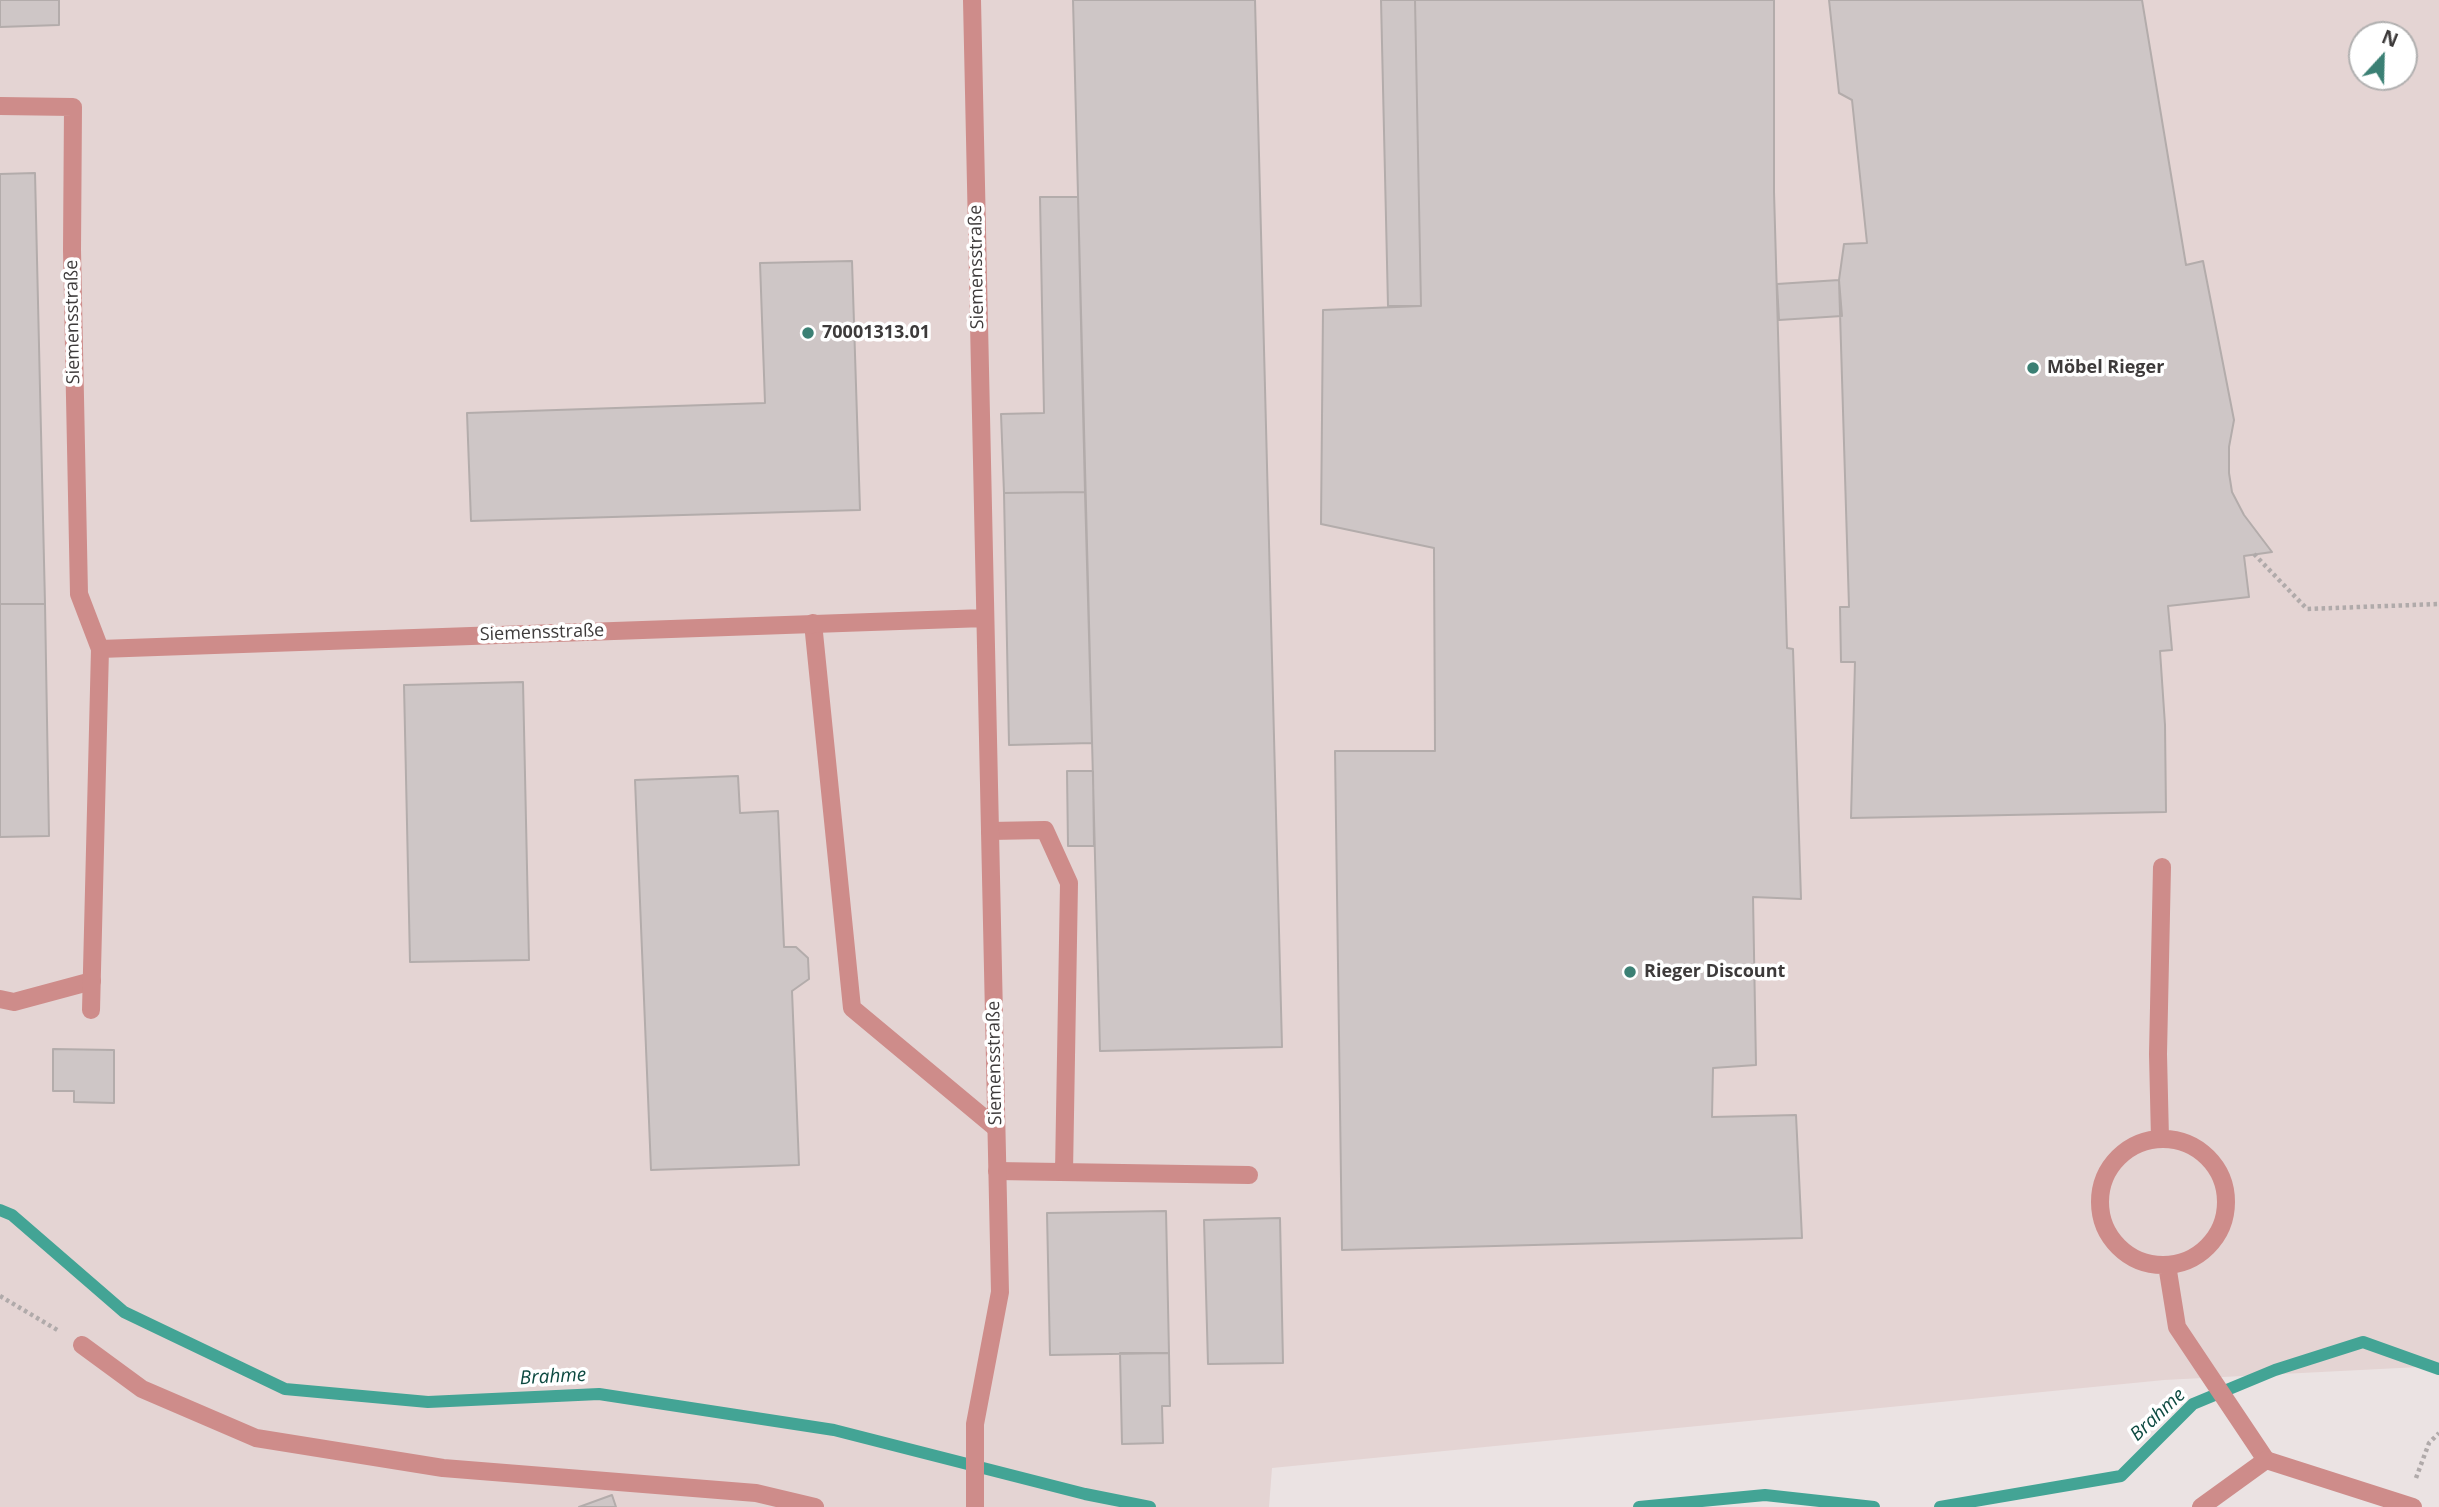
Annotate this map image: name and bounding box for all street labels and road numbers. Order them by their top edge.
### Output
street label: Siemensstraße [965,205,989,329]
street label: Siemensstraße [61,260,85,384]
street label: Siemensstraße [479,620,605,646]
street label: Siemensstraße [983,1001,1007,1125]

